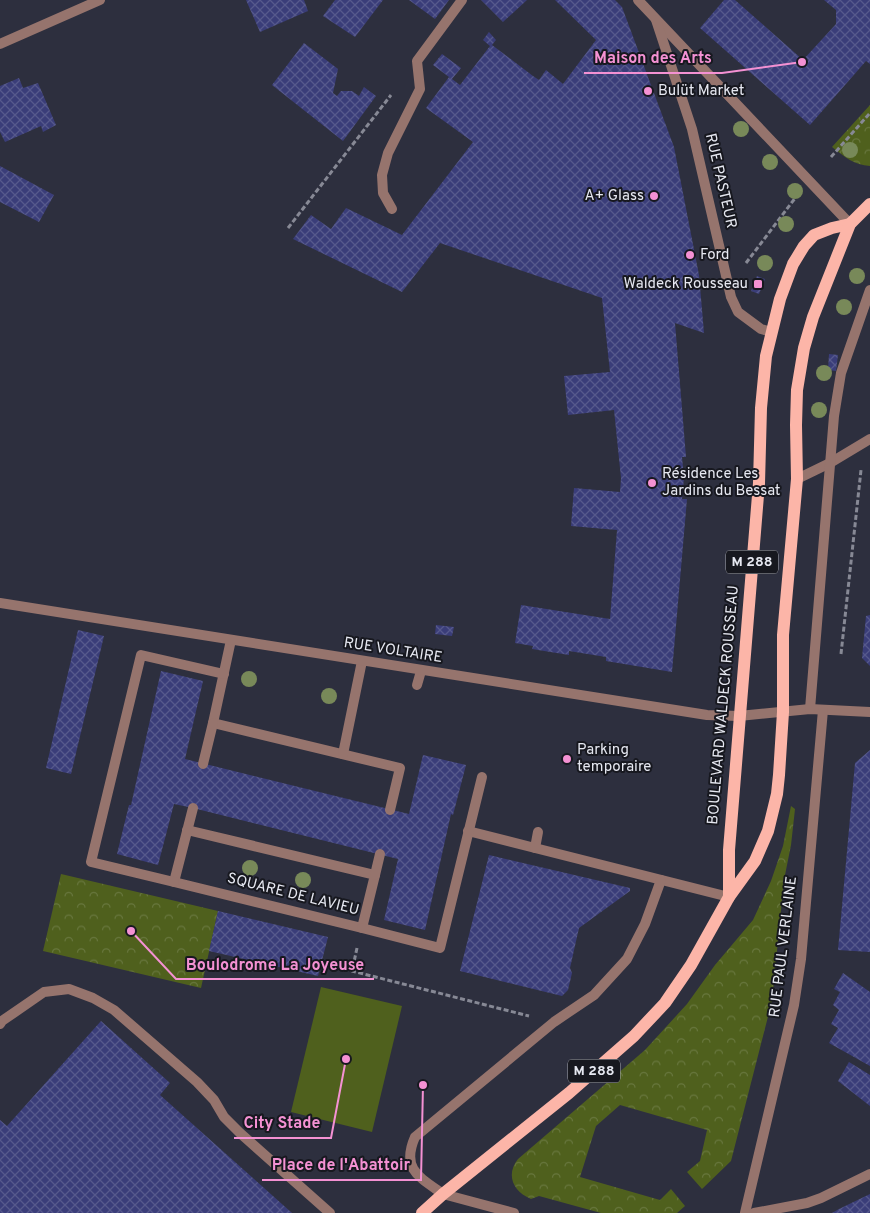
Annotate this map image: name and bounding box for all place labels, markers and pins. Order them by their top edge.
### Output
callout: Maison des Arts [584,42,722,73]
place label: Bulüt Market [658,82,744,101]
marker: Bulüt Market [642,85,654,97]
place label: A+ Glass [584,187,644,206]
marker: A+ Glass [648,190,660,202]
place label: Ford [700,246,729,265]
marker: Ford [684,249,696,261]
place label: Waldeck Rousseau [624,275,748,294]
marker: Waldeck Rousseau [752,278,764,290]
place label: Résidence Les Jardins du Bessat [662,465,781,501]
marker: Résidence Les Jardins du Bessat [646,477,658,489]
place label: Parking temporaire [577,741,651,777]
marker: Parking temporaire [561,753,573,765]
callout: Boulodrome La Joyeuse [176,948,374,979]
callout: City Stade [234,1107,331,1138]
callout: Place de l'Abattoir [262,1149,421,1180]

